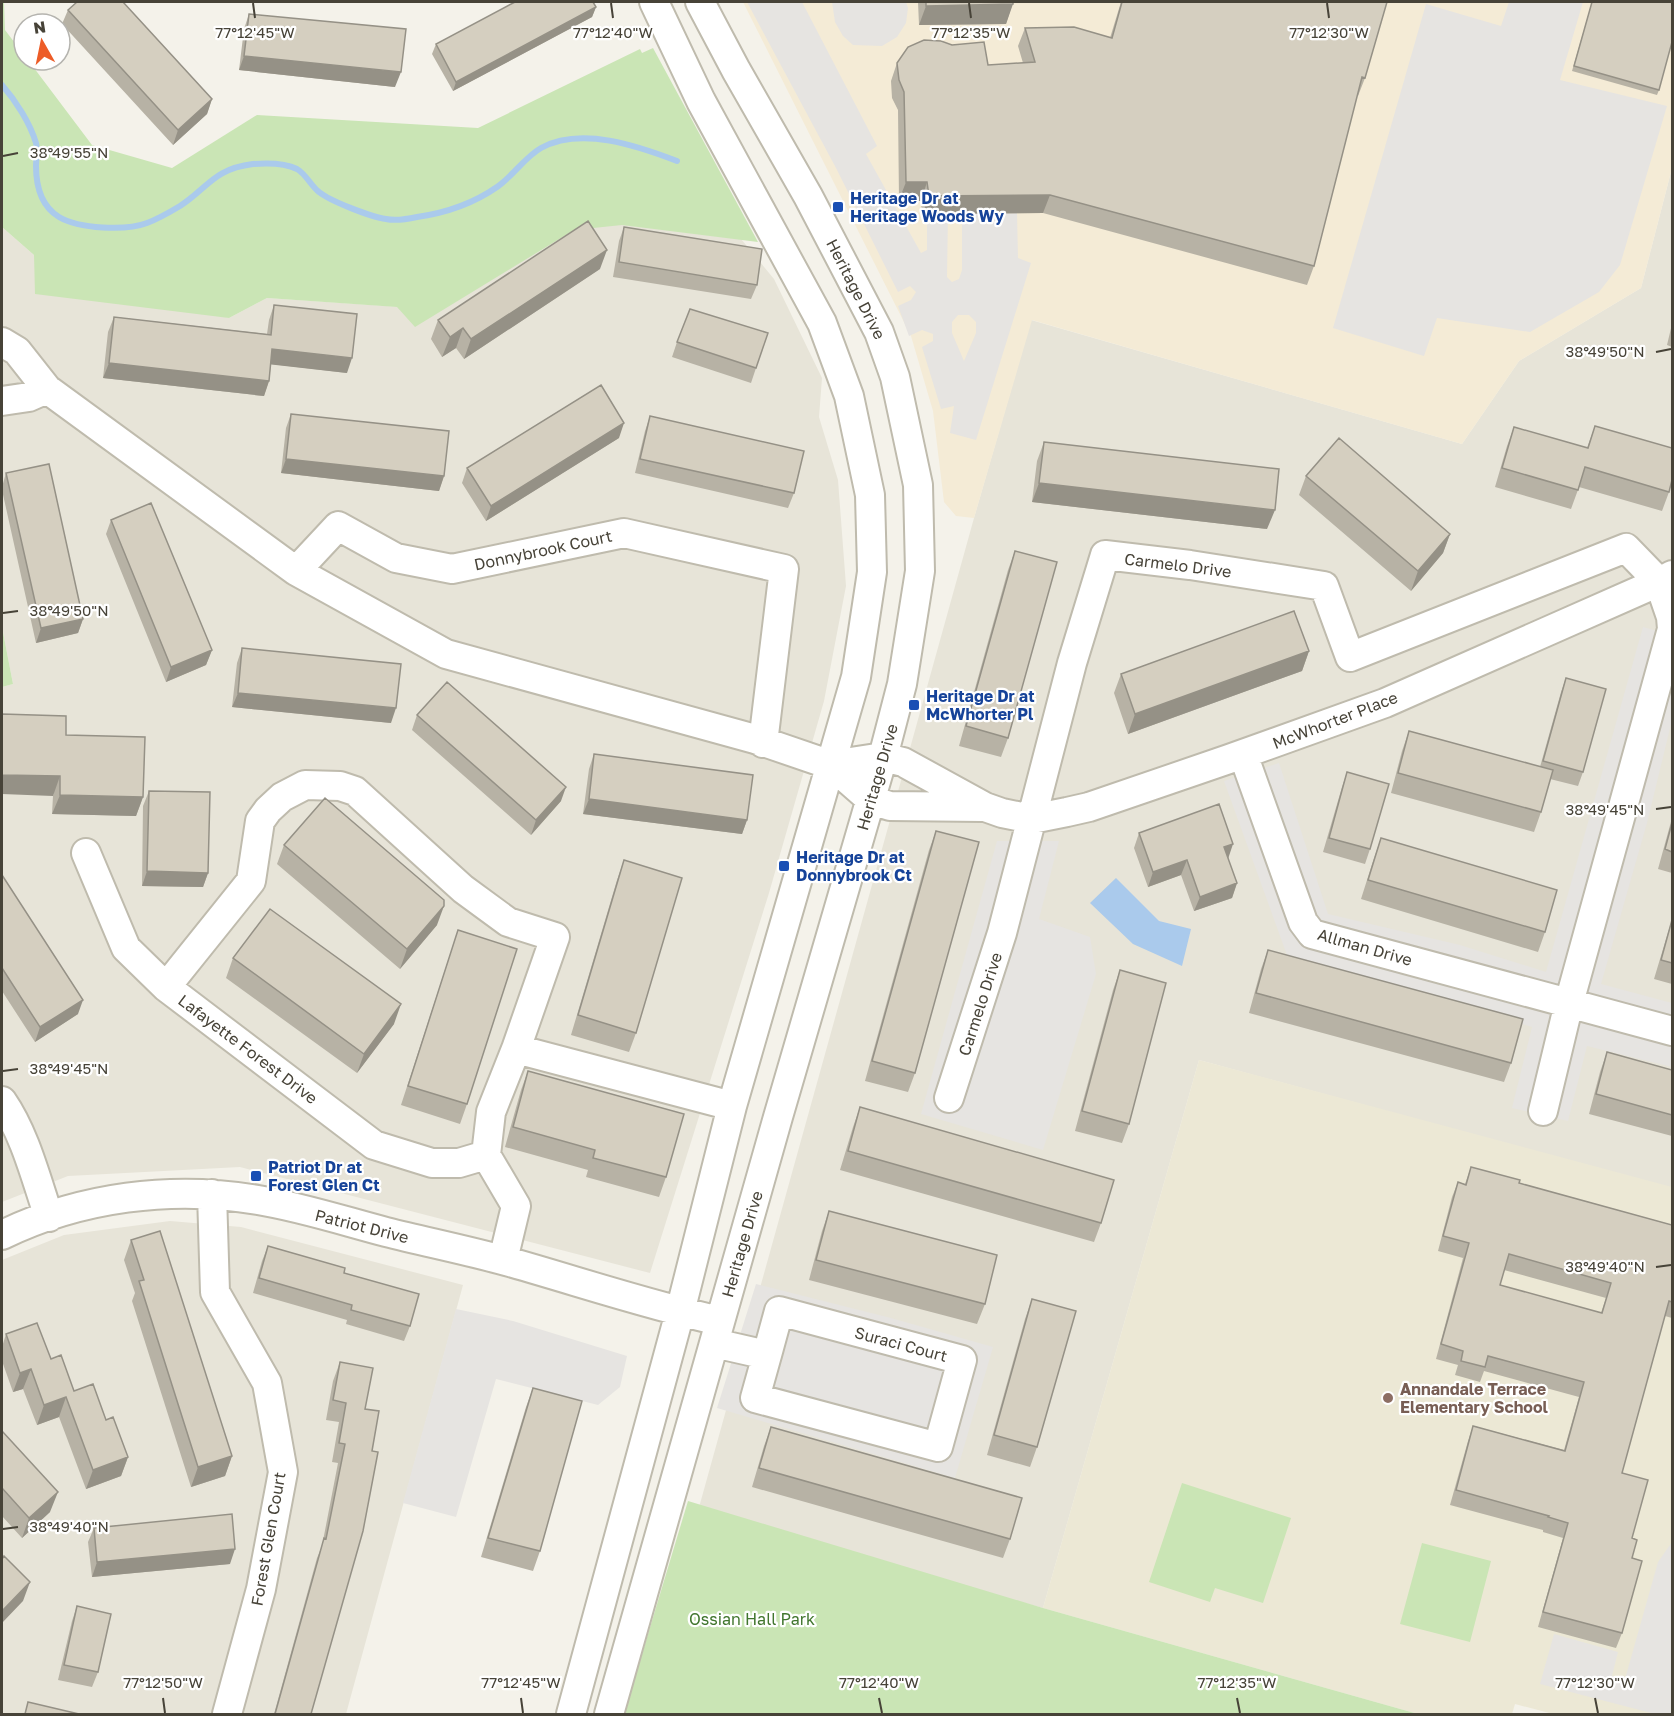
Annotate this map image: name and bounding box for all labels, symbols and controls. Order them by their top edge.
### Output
north arrow [12,12,72,72]
text: N [32,16,47,38]
text: 77°12'45"W [215,23,295,41]
text: 77°12'40"W [573,23,653,41]
text: 77°12'35"W [931,23,1011,41]
text: 77°12'30"W [1289,23,1369,41]
text: 38°49'55"N [30,143,108,161]
place label: Heritage Dr at Heritage Woods Wy [850,188,1004,226]
marker: Heritage Dr at Heritage Woods Wy [831,200,845,214]
street label: Heritage Drive [822,235,890,343]
text: 38°49'50"N [1565,342,1645,360]
street label: Donnybrook Court [472,526,614,574]
street label: Carmelo Drive [1123,549,1233,581]
text: 38°49'50"N [29,601,109,619]
place label: Heritage Dr at McWhorter Pl [926,686,1035,724]
street label: McWhorter Place [1270,687,1400,753]
marker: Heritage Dr at McWhorter Pl [907,698,921,712]
street label: Heritage Drive [852,721,902,833]
text: 38°49'45"N [1565,800,1645,818]
place label: Heritage Dr at Donnybrook Ct [796,847,912,885]
marker: Heritage Dr at Donnybrook Ct [777,859,791,873]
street label: Allman Drive [1315,924,1415,970]
street label: Carmelo Drive [954,950,1006,1058]
street label: Lafayette Forest Drive [174,990,322,1108]
text: 38°49'45"N [29,1059,109,1077]
place label: Patriot Dr at Forest Glen Ct [268,1157,380,1195]
marker: Patriot Dr at Forest Glen Ct [249,1169,263,1183]
street label: Heritage Drive [717,1188,767,1300]
street label: Patriot Drive [313,1205,411,1247]
text: 38°49'40"N [1565,1257,1645,1275]
street label: Suraci Court [852,1322,950,1366]
place label: Annandale Terrace Elementary School [1400,1379,1549,1417]
marker: Annandale Terrace Elementary School [1381,1391,1395,1405]
street label: Forest Glen Court [246,1470,290,1608]
text: 38°49'40"N [29,1517,109,1535]
park label: Ossian Hall Park [689,1609,815,1629]
text: 77°12'50"W [123,1673,203,1691]
text: 77°12'45"W [481,1673,561,1691]
text: 77°12'40"W [839,1673,919,1691]
text: 77°12'35"W [1197,1673,1277,1691]
text: 77°12'30"W [1555,1673,1635,1691]

